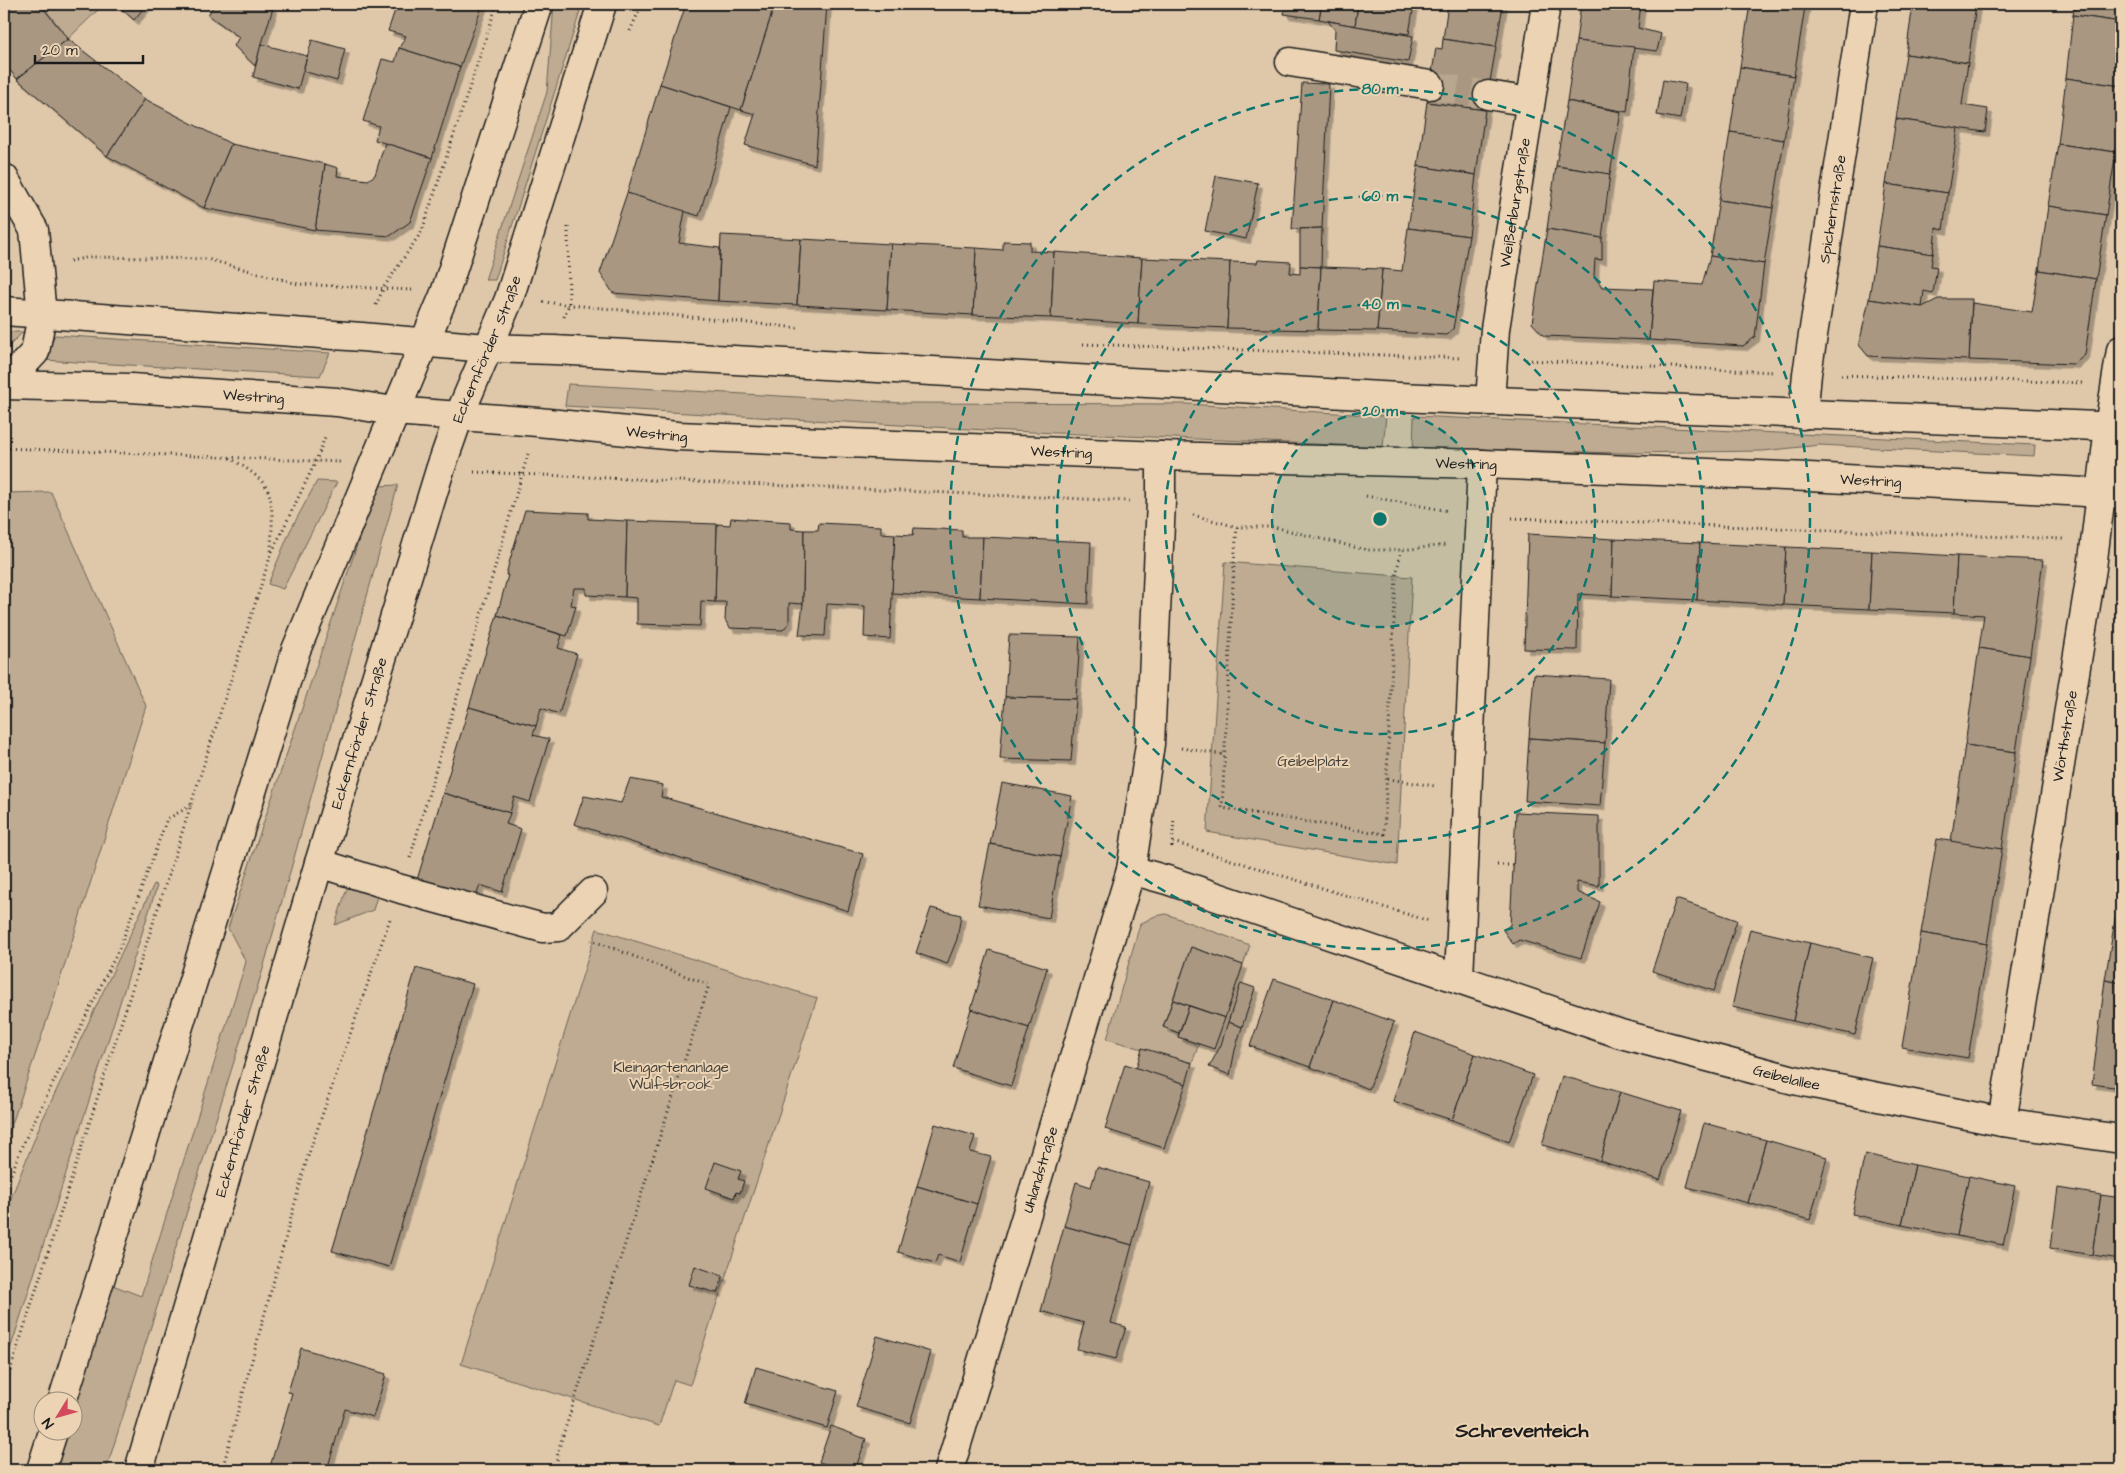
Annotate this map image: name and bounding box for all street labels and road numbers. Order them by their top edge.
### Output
street label: Weißenburgstraße [1494,136,1535,269]
street label: Spichernstraße [1814,153,1851,265]
street label: Eckernförder Straße [447,273,526,426]
street label: Westring [222,384,285,410]
street label: Westring [625,420,688,448]
street label: Westring [1030,440,1093,465]
street label: Westring [1435,452,1498,476]
street label: Westring [1839,468,1902,494]
street label: Eckernförder Straße [326,655,392,812]
street label: Wörthstraße [2047,689,2082,783]
street label: Eckernförder Straße [210,1042,275,1200]
street label: Geibelallee [1751,1059,1822,1096]
street label: Uhlandstraße [1017,1124,1063,1215]

